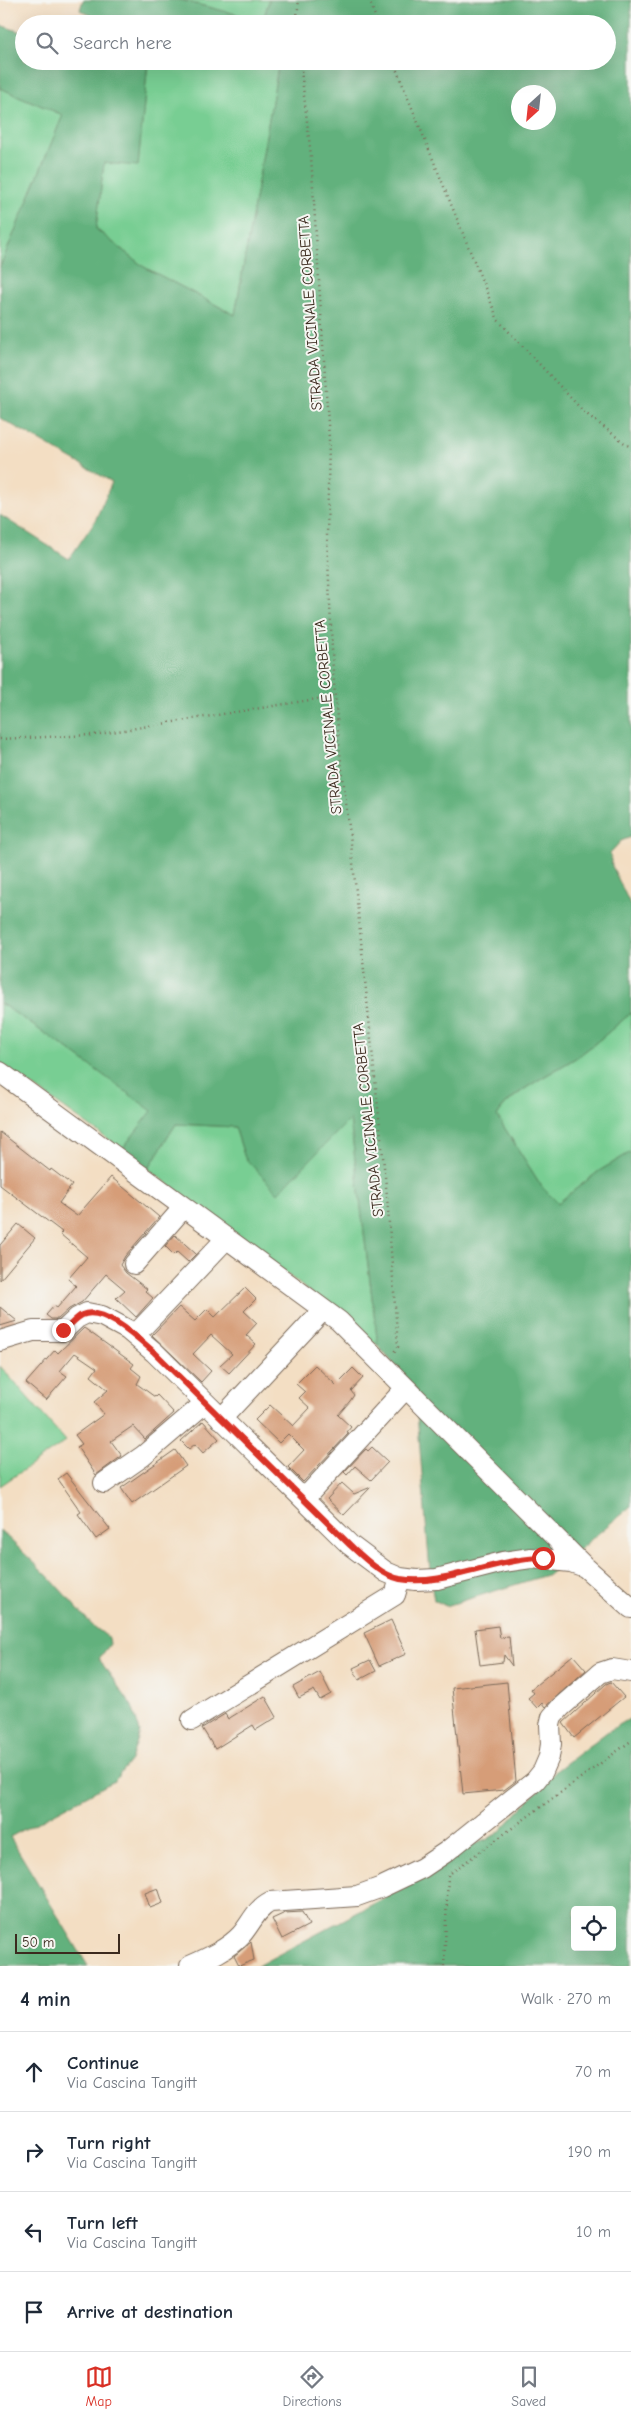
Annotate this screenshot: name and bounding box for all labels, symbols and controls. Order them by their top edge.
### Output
search box [15,15,616,70]
icon: search [33,29,61,57]
text: Search here [73,32,172,54]
north arrow [511,85,556,130]
street label: STRADA VICINALE CORBETTA [294,215,326,411]
street label: STRADA VICINALE CORBETTA [311,619,345,815]
street label: STRADA VICINALE CORBETTA [349,1022,387,1218]
route end [52,1319,75,1342]
route start [532,1547,555,1570]
map controls [571,1906,616,1951]
button: locate [571,1906,616,1951]
scale bar [15,1931,120,1954]
text: 50 m [22,1934,54,1951]
text: 4 min [20,1987,71,2011]
text: Walk · 270 m [521,1990,611,2008]
text: Continue [67,2052,139,2074]
icon: ahead [20,2058,48,2086]
text: 70 m [575,2063,611,2081]
text: Via Cascina Tangitt [67,2074,197,2092]
text: Turn right [67,2132,151,2154]
icon: right [20,2138,48,2166]
text: 190 m [568,2143,611,2161]
text: Via Cascina Tangitt [67,2154,197,2172]
text: Turn left [67,2212,138,2234]
icon: left [20,2218,48,2246]
text: 10 m [576,2223,611,2241]
text: Via Cascina Tangitt [67,2234,197,2252]
icon: arrive [20,2298,48,2326]
text: Arrive at destination [67,2301,233,2323]
tab: Map [85,2363,113,2410]
tab: Directions [282,2363,342,2410]
tab: Saved [511,2363,546,2410]

